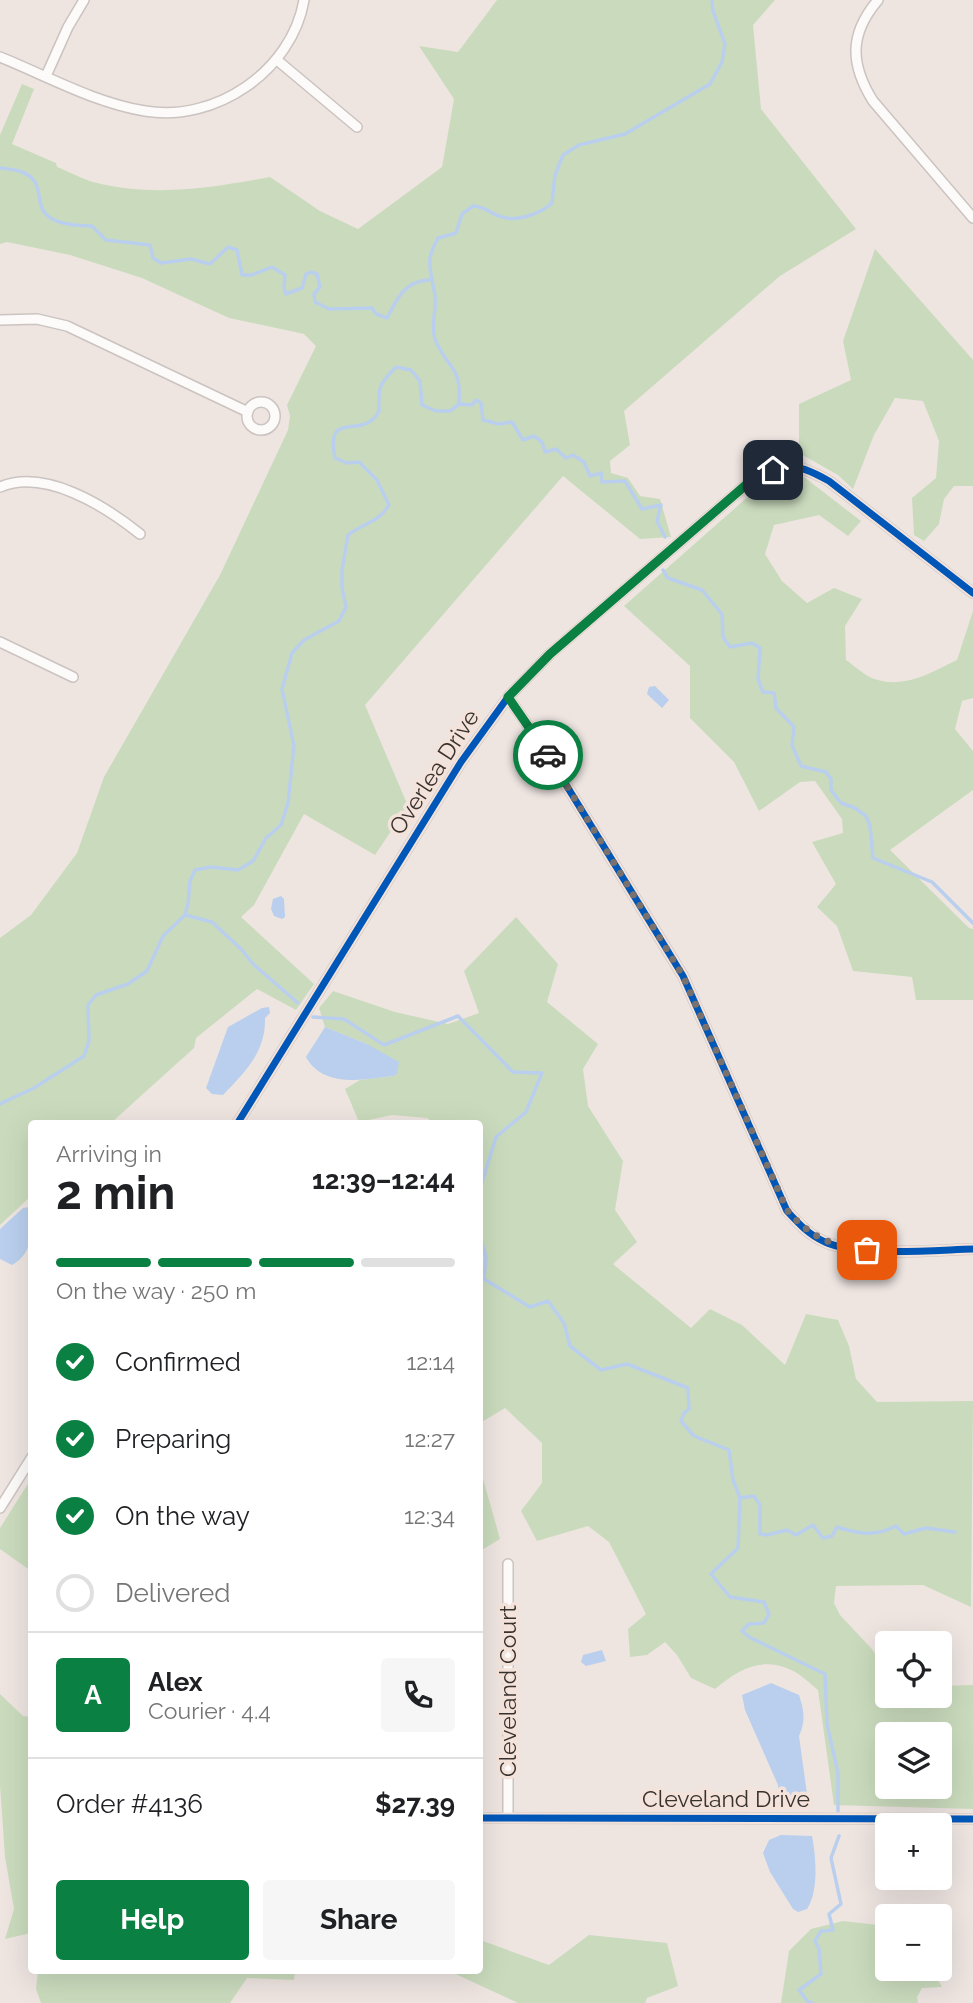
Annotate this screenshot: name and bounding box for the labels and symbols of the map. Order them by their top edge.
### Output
pin [743,440,803,500]
street label: Overlea Drive [383,704,484,839]
courier [513,720,583,790]
pin [837,1220,897,1280]
street label: Cleveland Court [494,1605,521,1777]
street label: Cleveland Drive [642,1785,810,1812]

